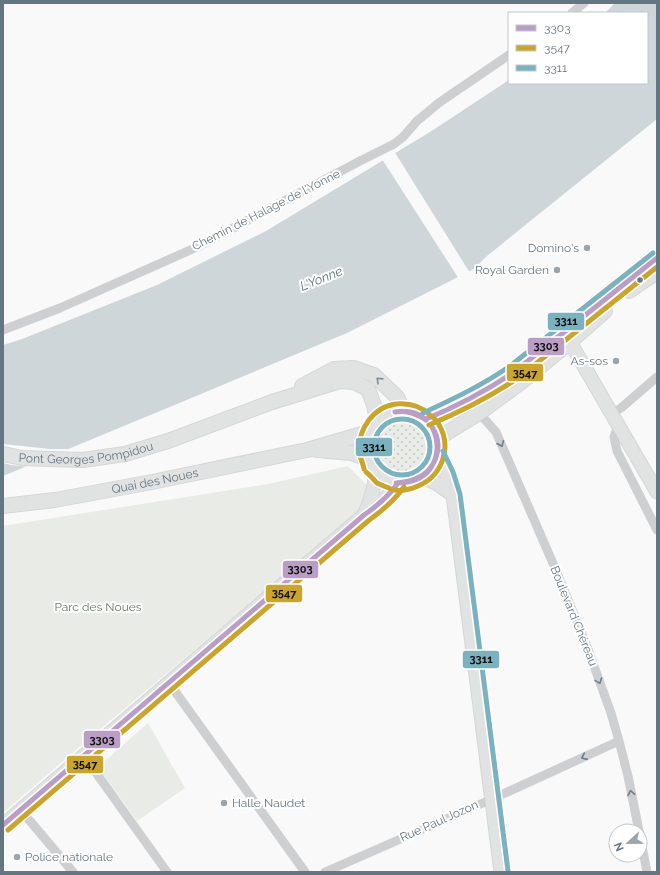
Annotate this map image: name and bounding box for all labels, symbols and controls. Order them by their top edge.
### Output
legend [508,12,648,84]
text: 3303 [544,21,571,35]
text: 3547 [544,41,570,55]
text: 3311 [544,61,567,75]
street label: Chemin de Halage de l'Yonne [190,167,342,253]
place label: Domino's [528,241,579,255]
marker: Domino's [582,243,592,253]
water label: L'Yonne [298,263,345,294]
place label: Royal Garden [475,263,549,277]
marker: Royal Garden [552,265,562,275]
unlabelled marker [635,275,645,285]
line badge: 3311 [547,312,585,331]
text: 3311 [554,315,578,328]
line badge: 3303 [527,337,565,356]
text: 3303 [533,340,559,353]
place label: As-sos [570,354,608,368]
marker: As-sos [611,356,621,366]
line badge: 3547 [506,363,544,382]
text: 3547 [513,367,538,380]
one-way arrow [376,377,384,385]
line badge: 3311 [355,437,393,457]
street label: Pont Georges Pompidou [18,439,155,467]
one-way arrow [496,440,504,448]
text: 3311 [362,441,386,454]
street label: Quai des Noues [110,466,200,496]
line badge: 3303 [282,560,319,579]
text: 3303 [287,563,313,576]
street label: Boulevard Chéreau [548,564,600,668]
line badge: 3547 [265,584,303,603]
text: 3547 [272,587,297,600]
park label: Parc des Noues [54,600,142,614]
line badge: 3311 [462,650,500,669]
text: 3311 [469,653,493,666]
one-way arrow [595,677,603,684]
line badge: 3303 [83,730,121,749]
text: 3303 [89,734,115,747]
one-way arrow [580,752,588,760]
line badge: 3547 [66,755,104,774]
text: 3547 [73,758,98,771]
one-way arrow [628,790,636,796]
place label: Halle Naudet [232,796,305,810]
street label: Rue Paul Jozon [398,797,480,845]
marker: Halle Naudet [219,798,229,808]
north arrow [608,823,648,863]
text: N [612,840,627,853]
place label: Police nationale [25,850,113,864]
marker: Police nationale [12,852,22,862]

